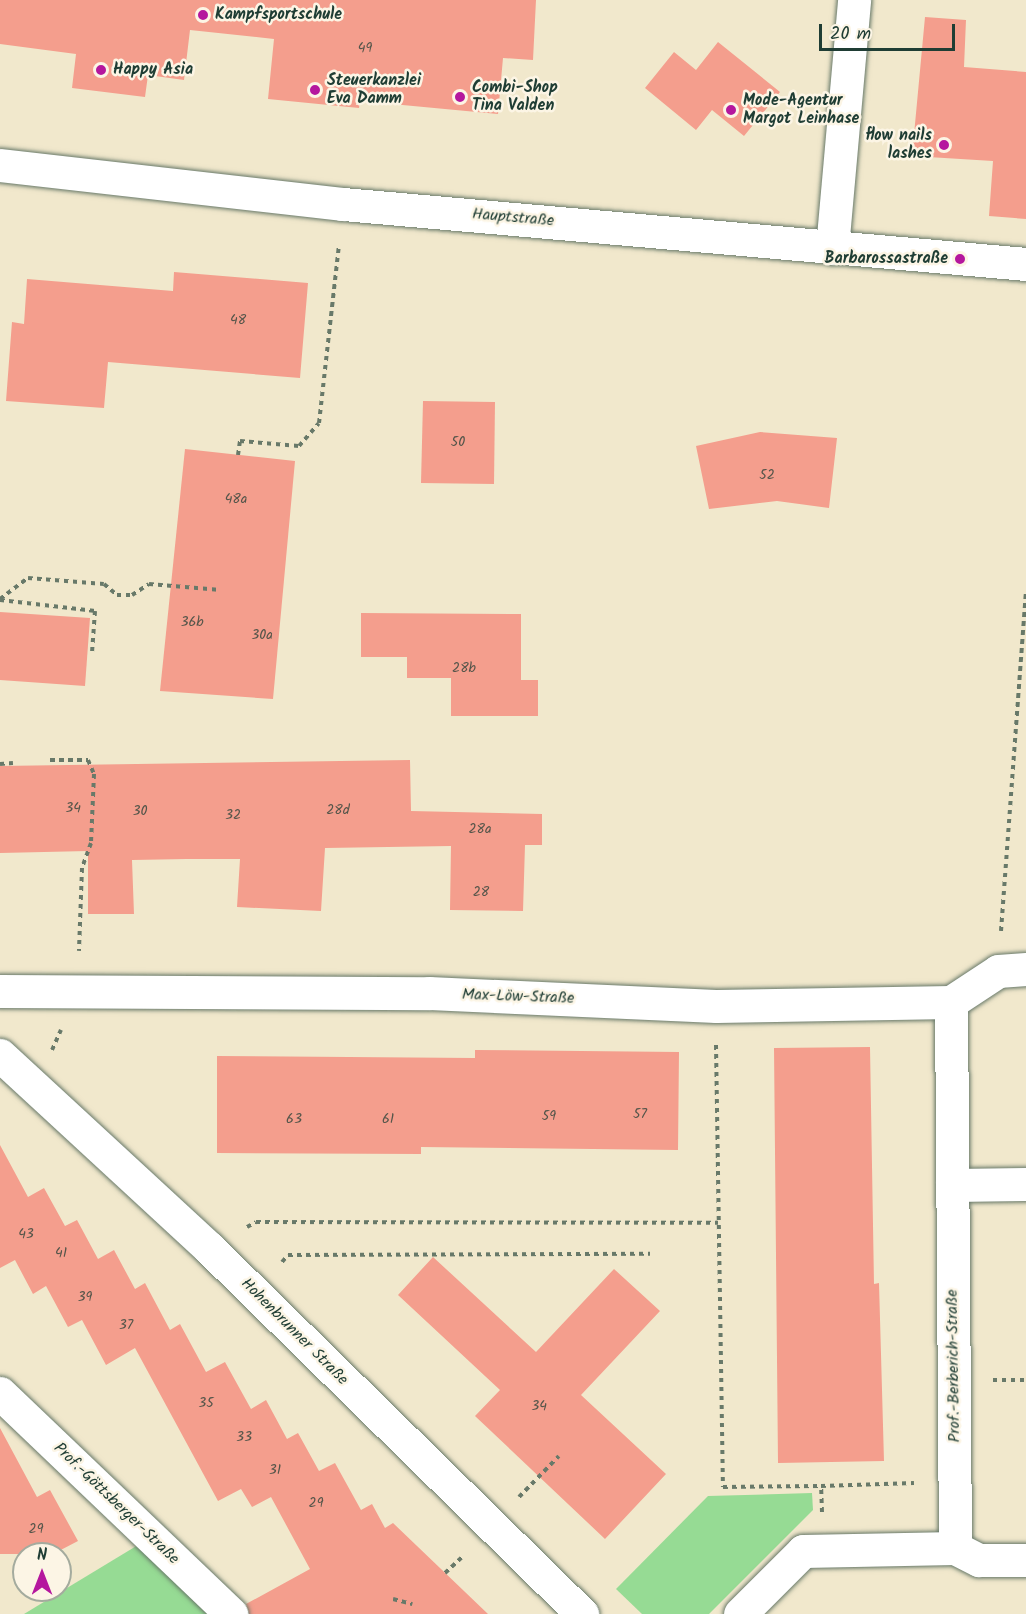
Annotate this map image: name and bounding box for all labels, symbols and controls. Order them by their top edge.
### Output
place label: Kampfsportschule [215,5,342,25]
marker: Kampfsportschule [196,8,210,22]
scale bar [822,12,958,50]
text: 20 m [830,20,871,49]
house number: 49 [358,40,372,56]
place label: Happy Asia [113,60,193,80]
marker: Happy Asia [94,63,108,77]
place label: Steuerkanzlei Eva Damm [327,71,421,109]
place label: Combi-Shop Tina Valden [472,78,558,116]
marker: Steuerkanzlei Eva Damm [308,83,322,97]
marker: Combi-Shop Tina Valden [453,90,467,104]
place label: Mode-Agentur Margot Leinhase [743,91,859,129]
marker: Mode-Agentur Margot Leinhase [724,103,738,117]
place label: flow nails lashes [866,126,932,164]
marker: flow nails lashes [937,138,951,152]
street label: Hauptstraße [471,205,555,231]
place label: Barbarossastraße [825,249,948,269]
marker: Barbarossastraße [953,252,967,266]
house number: 48 [230,312,246,328]
house number: 50 [451,434,465,450]
house number: 52 [759,467,775,483]
house number: 48a [225,491,247,507]
house number: 36b [180,614,204,630]
house number: 30a [251,627,273,643]
house number: 28b [452,660,476,676]
house number: 34 [65,800,81,816]
house number: 28d [326,802,350,818]
house number: 30 [133,803,147,819]
house number: 32 [225,807,241,823]
house number: 28a [468,821,492,837]
house number: 28 [473,884,489,900]
street label: Max-Löw-Straße [461,985,575,1009]
house number: 57 [633,1106,647,1122]
house number: 59 [542,1108,556,1124]
house number: 63 [286,1111,302,1127]
house number: 61 [382,1111,394,1127]
house number: 43 [18,1226,34,1242]
house number: 41 [55,1245,67,1261]
street label: Hohenbrunner Straße [236,1274,352,1390]
house number: 39 [78,1289,92,1305]
street label: Prof.-Berberich-Straße [943,1289,965,1443]
house number: 37 [119,1317,133,1333]
house number: 35 [198,1395,214,1411]
house number: 34 [531,1398,547,1414]
house number: 33 [236,1429,252,1445]
street label: Prof.-Göttsberger-Straße [49,1439,183,1569]
house number: 31 [269,1462,281,1478]
house number: 29 [309,1495,323,1511]
house number: 29 [29,1521,43,1537]
north arrow [12,1542,72,1602]
text: N [37,1543,47,1568]

